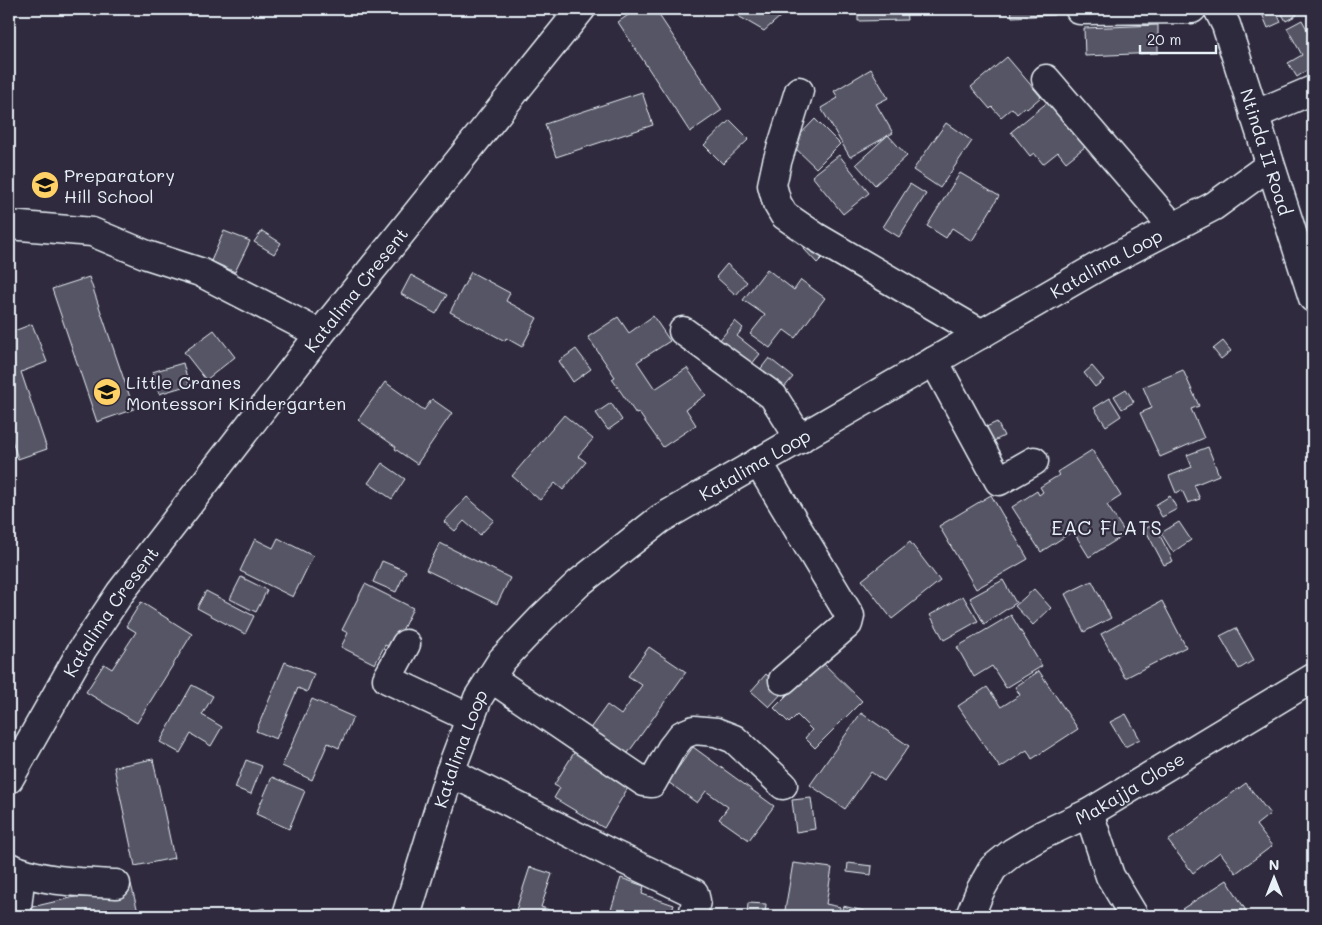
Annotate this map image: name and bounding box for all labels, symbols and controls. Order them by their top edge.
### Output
scale bar [1140,22,1216,54]
text: 20 m [1147,29,1181,49]
street label: Ntinda II Road [1235,86,1298,218]
place label: Preparatory Hill School [64,163,175,208]
school or university icon: Preparatory Hill School [30,170,60,200]
street label: Katalima Cresent [298,222,413,357]
street label: Katalima Loop [1046,223,1166,304]
place label: Little Cranes Montessori Kindergarten [126,370,346,415]
school or university icon: Little Cranes Montessori Kindergarten [92,377,122,407]
street label: Katalima Loop [695,423,815,506]
district label: EAC FLATS [1051,514,1163,540]
street label: Katalima Cresent [57,541,164,681]
street label: Katalima Loop [428,684,493,811]
street label: Makajja Close [1071,746,1189,830]
north arrow [1250,852,1300,902]
text: N [1269,855,1279,874]

